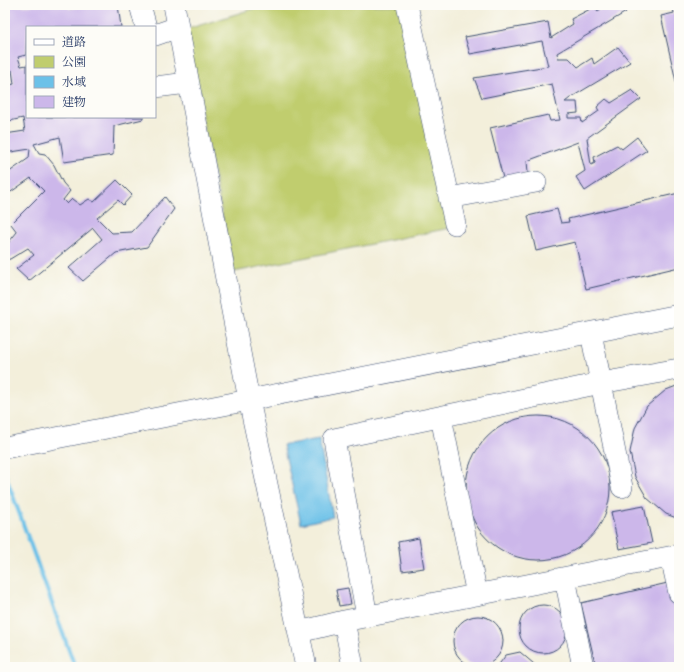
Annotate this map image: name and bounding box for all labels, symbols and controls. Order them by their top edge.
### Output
legend [26,26,156,118]
text: 道路 [62,34,86,50]
text: 公園 [62,54,86,70]
text: 水域 [62,74,86,90]
text: 建物 [62,94,86,110]

